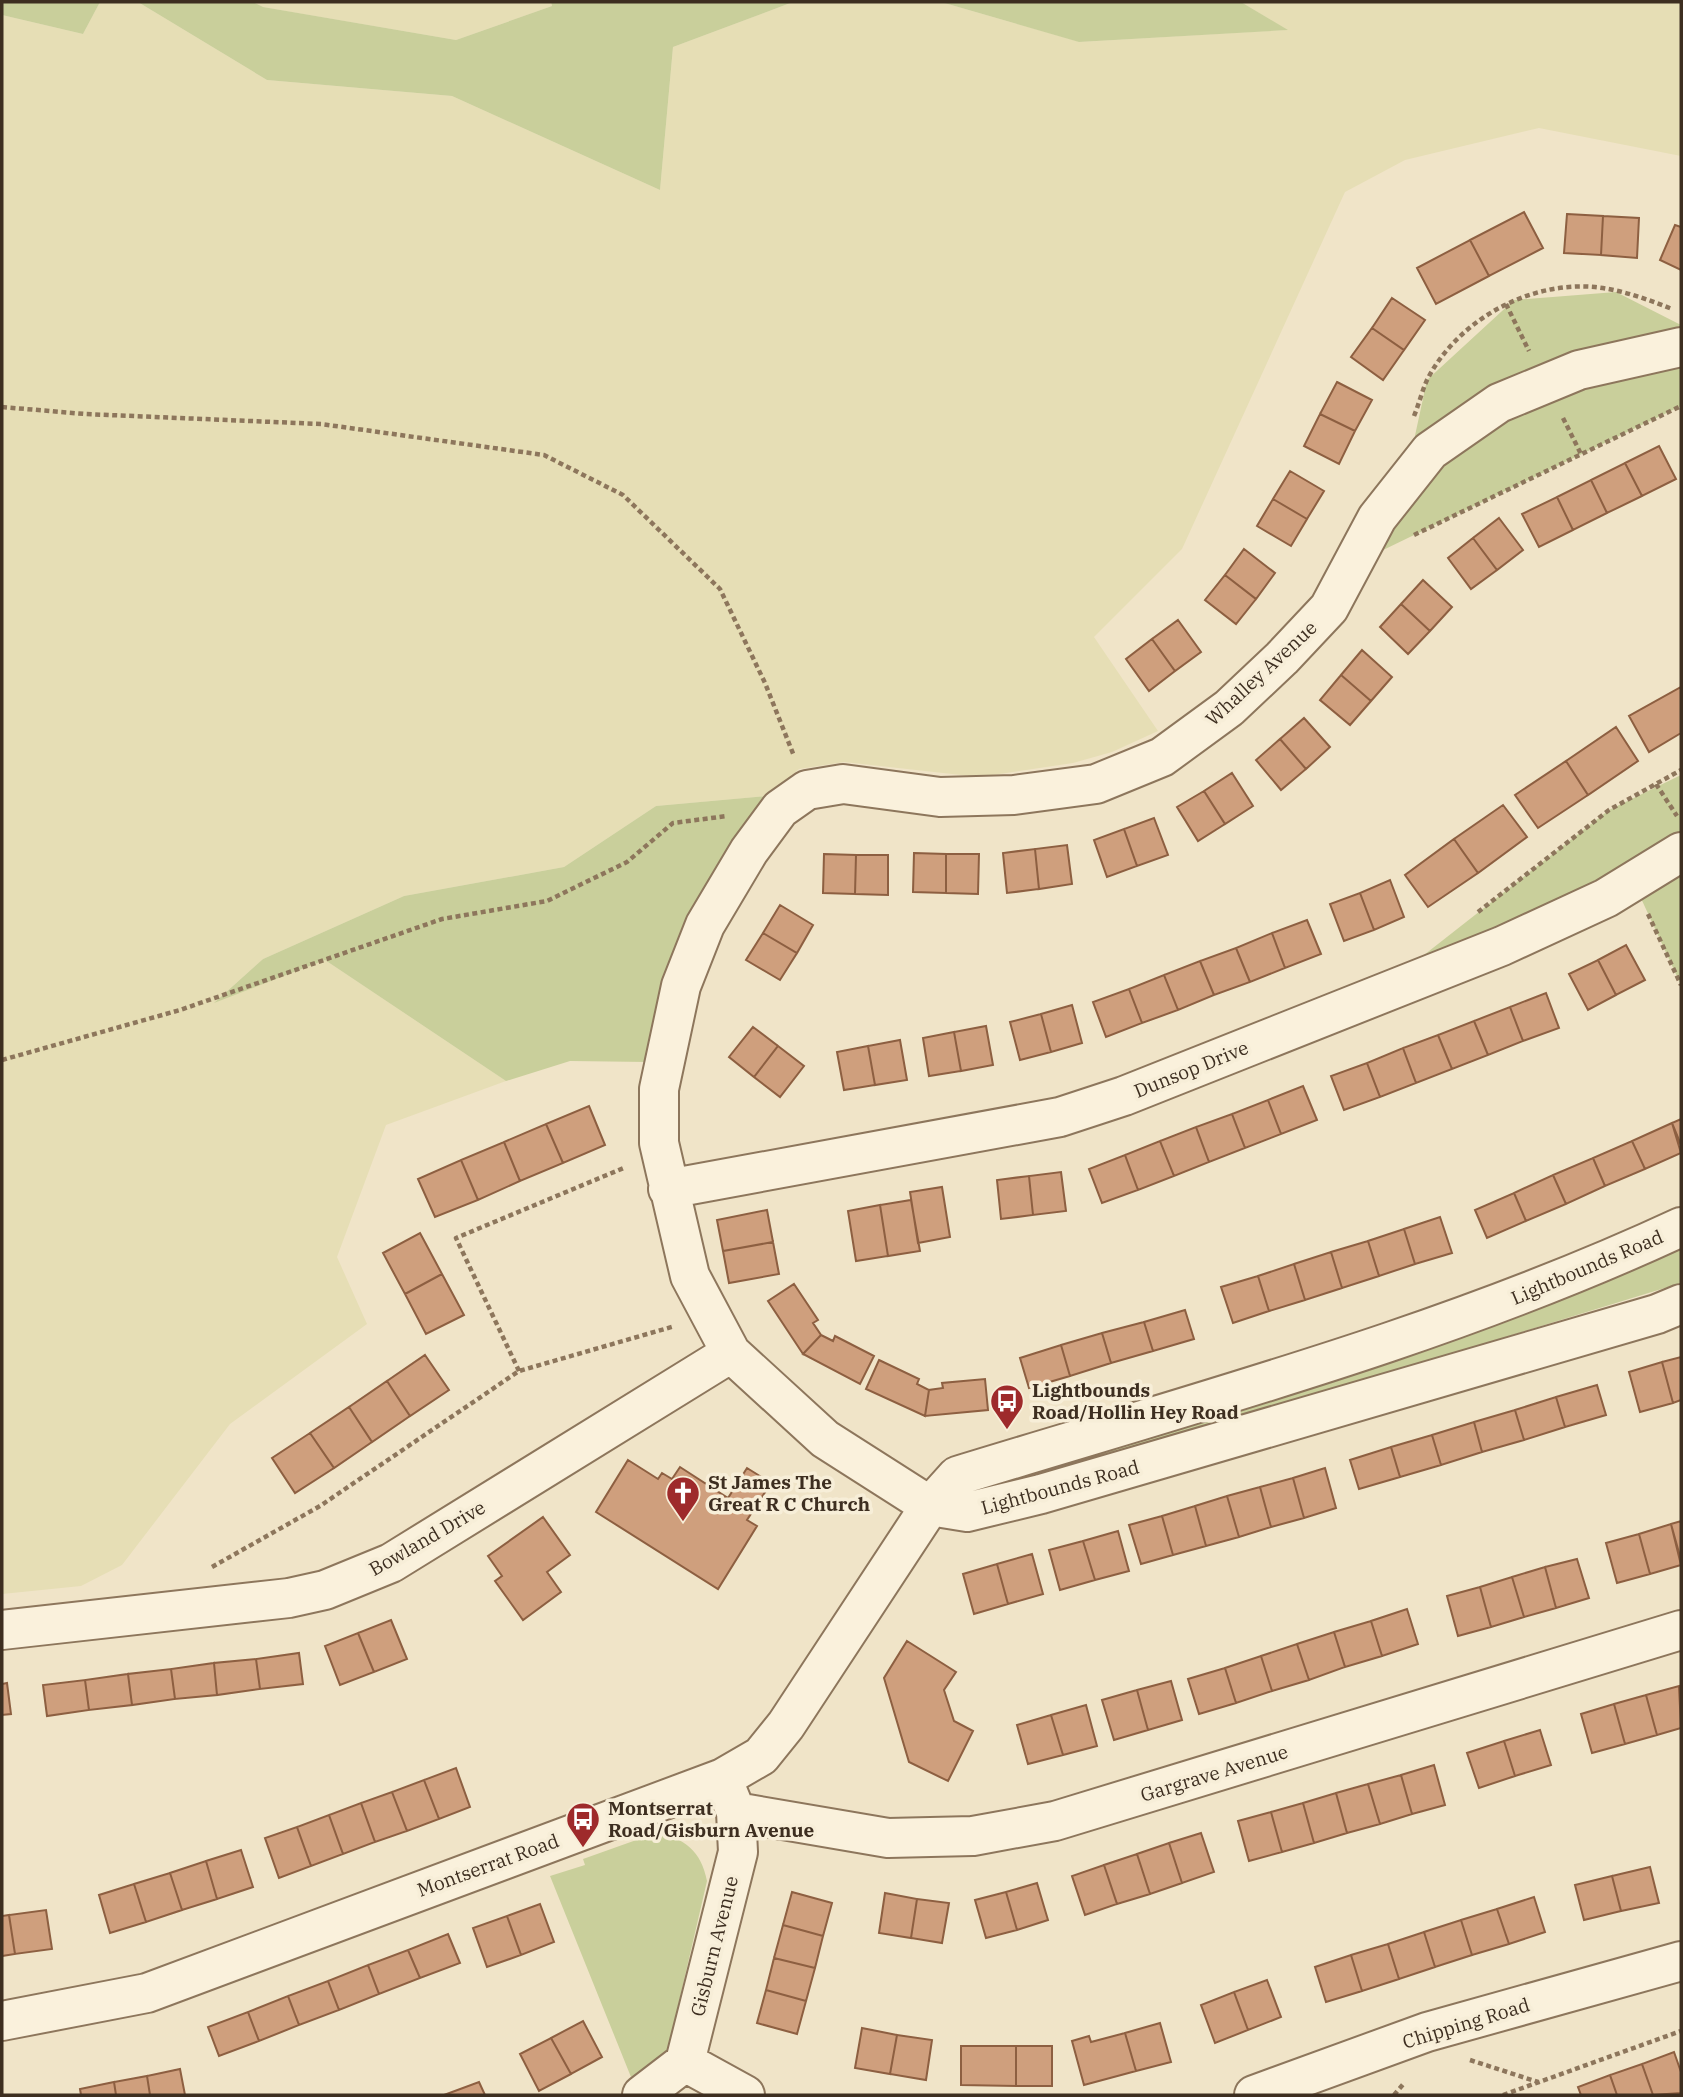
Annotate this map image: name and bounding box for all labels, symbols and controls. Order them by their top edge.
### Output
street label: Whalley Avenue [1200,615,1322,731]
street label: Dunsop Drive [1130,1035,1252,1103]
street label: Lightbounds Road [1507,1224,1667,1310]
place label: Lightbounds Road/Hollin Hey Road [1032,1378,1239,1424]
bus stop icon: Lightbounds Road/Hollin Hey Road [988,1382,1026,1431]
street label: Lightbounds Road [978,1454,1142,1520]
place label: St James The Great R C Church [708,1470,870,1516]
church icon: St James The Great R C Church [664,1474,702,1523]
street label: Bowland Drive [365,1495,489,1581]
street label: Gargrave Avenue [1137,1739,1291,1807]
place label: Montserrat Road/Gisburn Avenue [608,1796,815,1842]
bus stop icon: Montserrat Road/Gisburn Avenue [564,1800,602,1849]
street label: Montserrat Road [414,1828,562,1902]
street label: Gisburn Avenue [685,1873,743,2019]
street label: Chipping Road [1400,1992,1532,2054]

